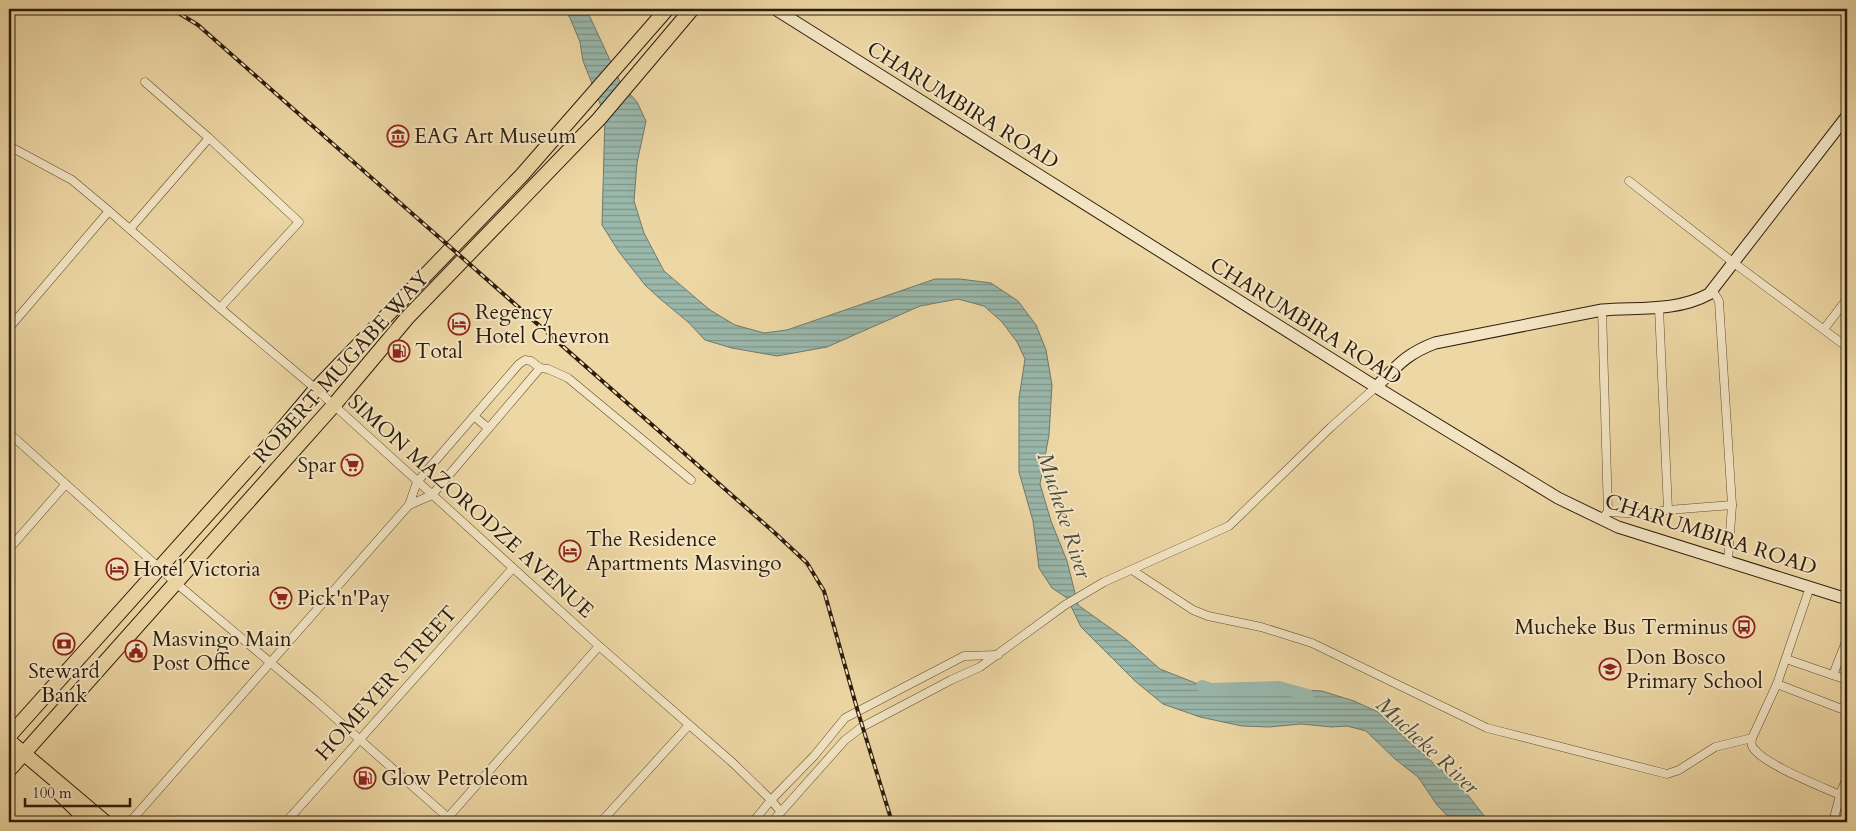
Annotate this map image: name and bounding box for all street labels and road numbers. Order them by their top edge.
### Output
street label: CHARUMBIRA ROAD [861,34,1064,176]
street label: CHARUMBIRA ROAD [1204,250,1407,392]
street label: ROBERT MUGABE WAY [247,264,436,470]
street label: SIMON MAZORODZE AVENUE [341,388,600,625]
street label: CHARUMBIRA ROAD [1601,486,1821,582]
street label: HOMEYER STREET [309,600,464,767]

